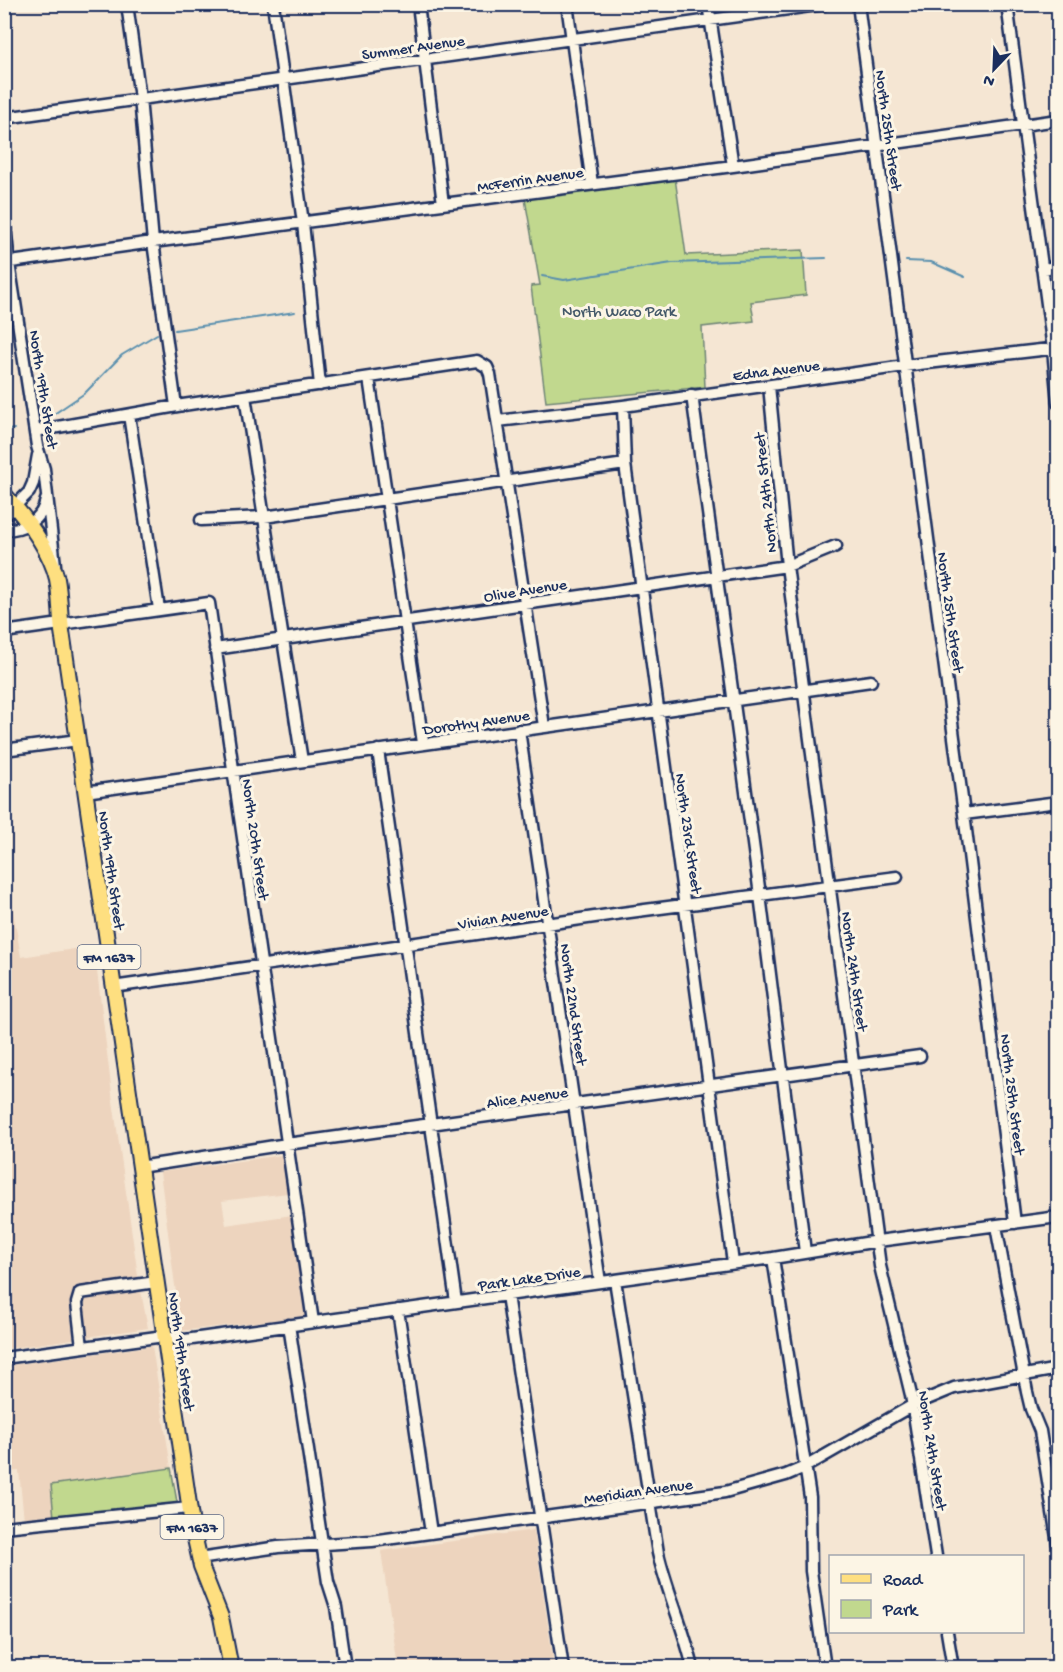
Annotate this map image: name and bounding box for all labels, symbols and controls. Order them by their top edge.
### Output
street label: Summer Avenue [361,33,467,66]
north arrow [964,39,1024,99]
street label: North 25th Street [869,69,905,193]
text: N [980,69,998,90]
street label: McFerrin Avenue [476,164,586,198]
park label: North Waco Park [562,304,678,323]
street label: North 19th Street [23,329,60,451]
street label: Edna Avenue [732,358,822,387]
street label: North 24th Street [752,430,783,553]
street label: North 25th Street [931,551,967,675]
street label: Olive Avenue [483,576,569,608]
street label: Dorothy Avenue [421,707,532,742]
street label: North 23rd Street [669,772,705,896]
street label: North 20th Street [236,778,272,903]
street label: North 19th Street [92,810,127,932]
street label: Vivian Avenue [456,903,551,936]
street label: North 24th Street [835,911,871,1034]
street label: North 22nd Street [554,943,590,1068]
road number: FM 1637 [78,945,140,969]
street label: North 25th Street [994,1033,1028,1157]
street label: Alice Avenue [486,1084,570,1115]
street label: Park Lake Drive [476,1264,583,1297]
street label: North 19th Street [162,1291,197,1413]
street label: North 24th Street [912,1390,950,1513]
street label: Meridian Avenue [583,1476,695,1511]
road number: FM 1637 [160,1515,224,1539]
legend [829,1555,1024,1633]
text: Road [883,1571,924,1592]
text: Park [882,1601,919,1622]

